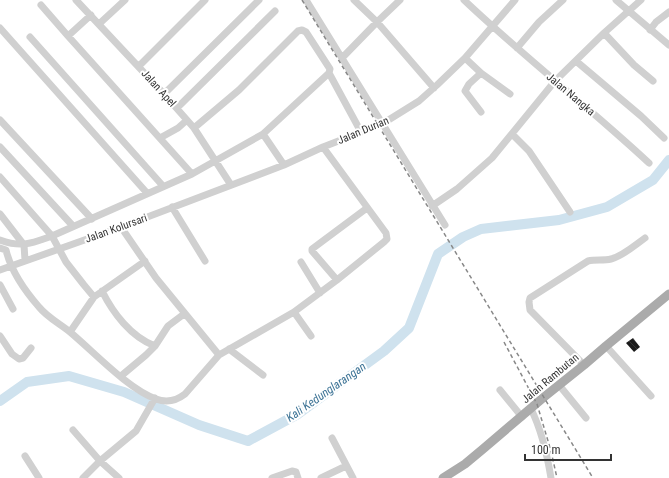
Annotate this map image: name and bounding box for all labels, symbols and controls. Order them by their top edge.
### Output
street label: Jalan Apel [139,67,179,110]
street label: Jalan Nangka [544,70,598,118]
street label: Jalan Durian [336,114,391,147]
street label: Jalan Kolursari [83,211,149,246]
street label: Jalan Rambutan [519,351,581,406]
water label: Kali Kedunglarangan [283,359,369,425]
scale bar [525,436,611,462]
text: 100 m [531,443,561,457]

